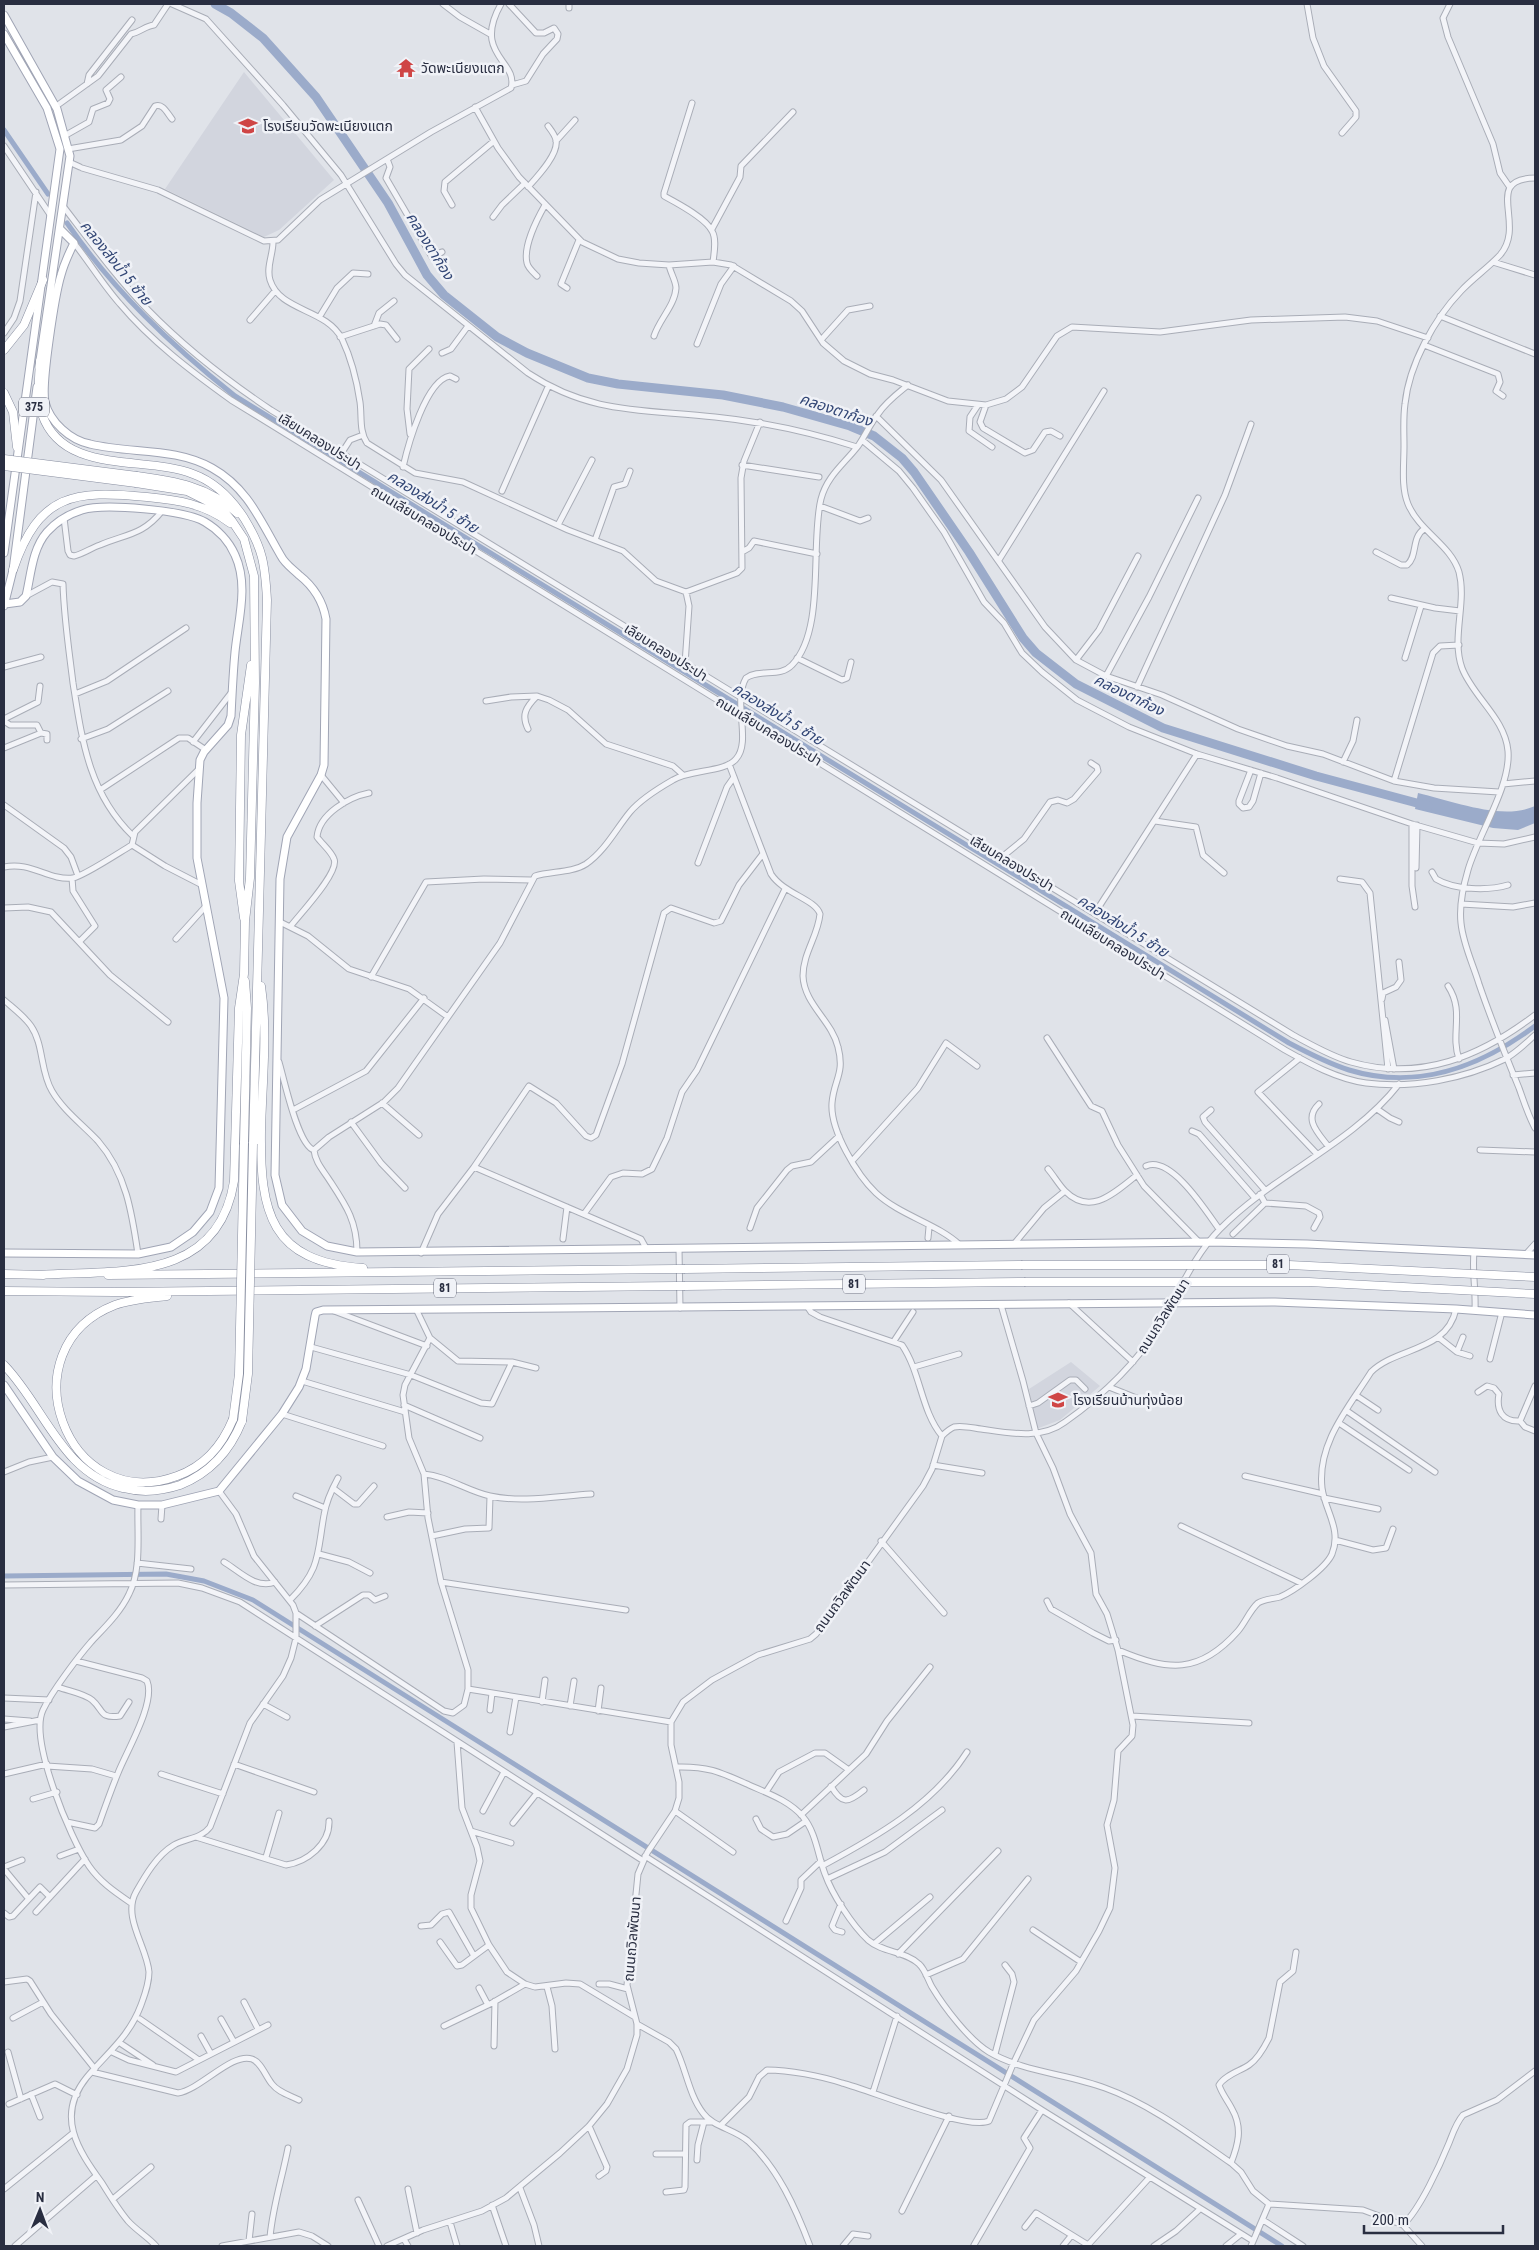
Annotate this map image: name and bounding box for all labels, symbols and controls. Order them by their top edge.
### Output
temple icon: วัดพะเนียงแตก [395,57,417,79]
place label: วัดพะเนียงแตก [421,60,505,76]
school or university icon: โรงเรียนวัดพะเนียงแตก [237,115,259,137]
place label: โรงเรียนวัดพะเนียงแตก [263,118,393,134]
water label: คลองตาก้อง [402,209,458,284]
water label: คลองส่งน้ำ 5 ซ้าย [76,216,158,310]
water label: คลองตาก้อง [797,390,876,431]
road number: 375 [19,398,49,417]
street label: เลียบคลองประปา [275,409,365,473]
water label: คลองส่งน้ำ 5 ซ้าย [384,465,484,538]
street label: ถนนเลียบคลองประปา [368,482,480,558]
street label: เลียบคลองประปา [621,620,711,684]
water label: คลองตาก้อง [1091,670,1168,720]
water label: คลองส่งน้ำ 5 ซ้าย [729,677,829,750]
street label: ถนนเลียบคลองประปา [713,693,825,769]
street label: เลียบคลองประปา [967,832,1057,894]
water label: คลองส่งน้ำ 5 ซ้าย [1074,889,1174,962]
street label: ถนนเลียบคลองประปา [1058,905,1168,983]
road number: 81 [1267,1254,1289,1274]
road number: 81 [843,1274,865,1294]
street label: ถนนถวิลพัฒนา [1134,1275,1192,1357]
road number: 81 [434,1278,456,1298]
school or university icon: โรงเรียนบ้านทุ่งน้อย [1047,1389,1069,1411]
place label: โรงเรียนบ้านทุ่งน้อย [1073,1392,1183,1409]
street label: ถนนถวิลพัฒนา [810,1557,874,1635]
street label: ถนนถวิลพัฒนา [620,1896,644,1982]
north arrow [15,2185,65,2235]
text: N [36,2189,45,2205]
scale bar [1364,2202,1503,2234]
text: 200 m [1372,2211,1409,2229]

